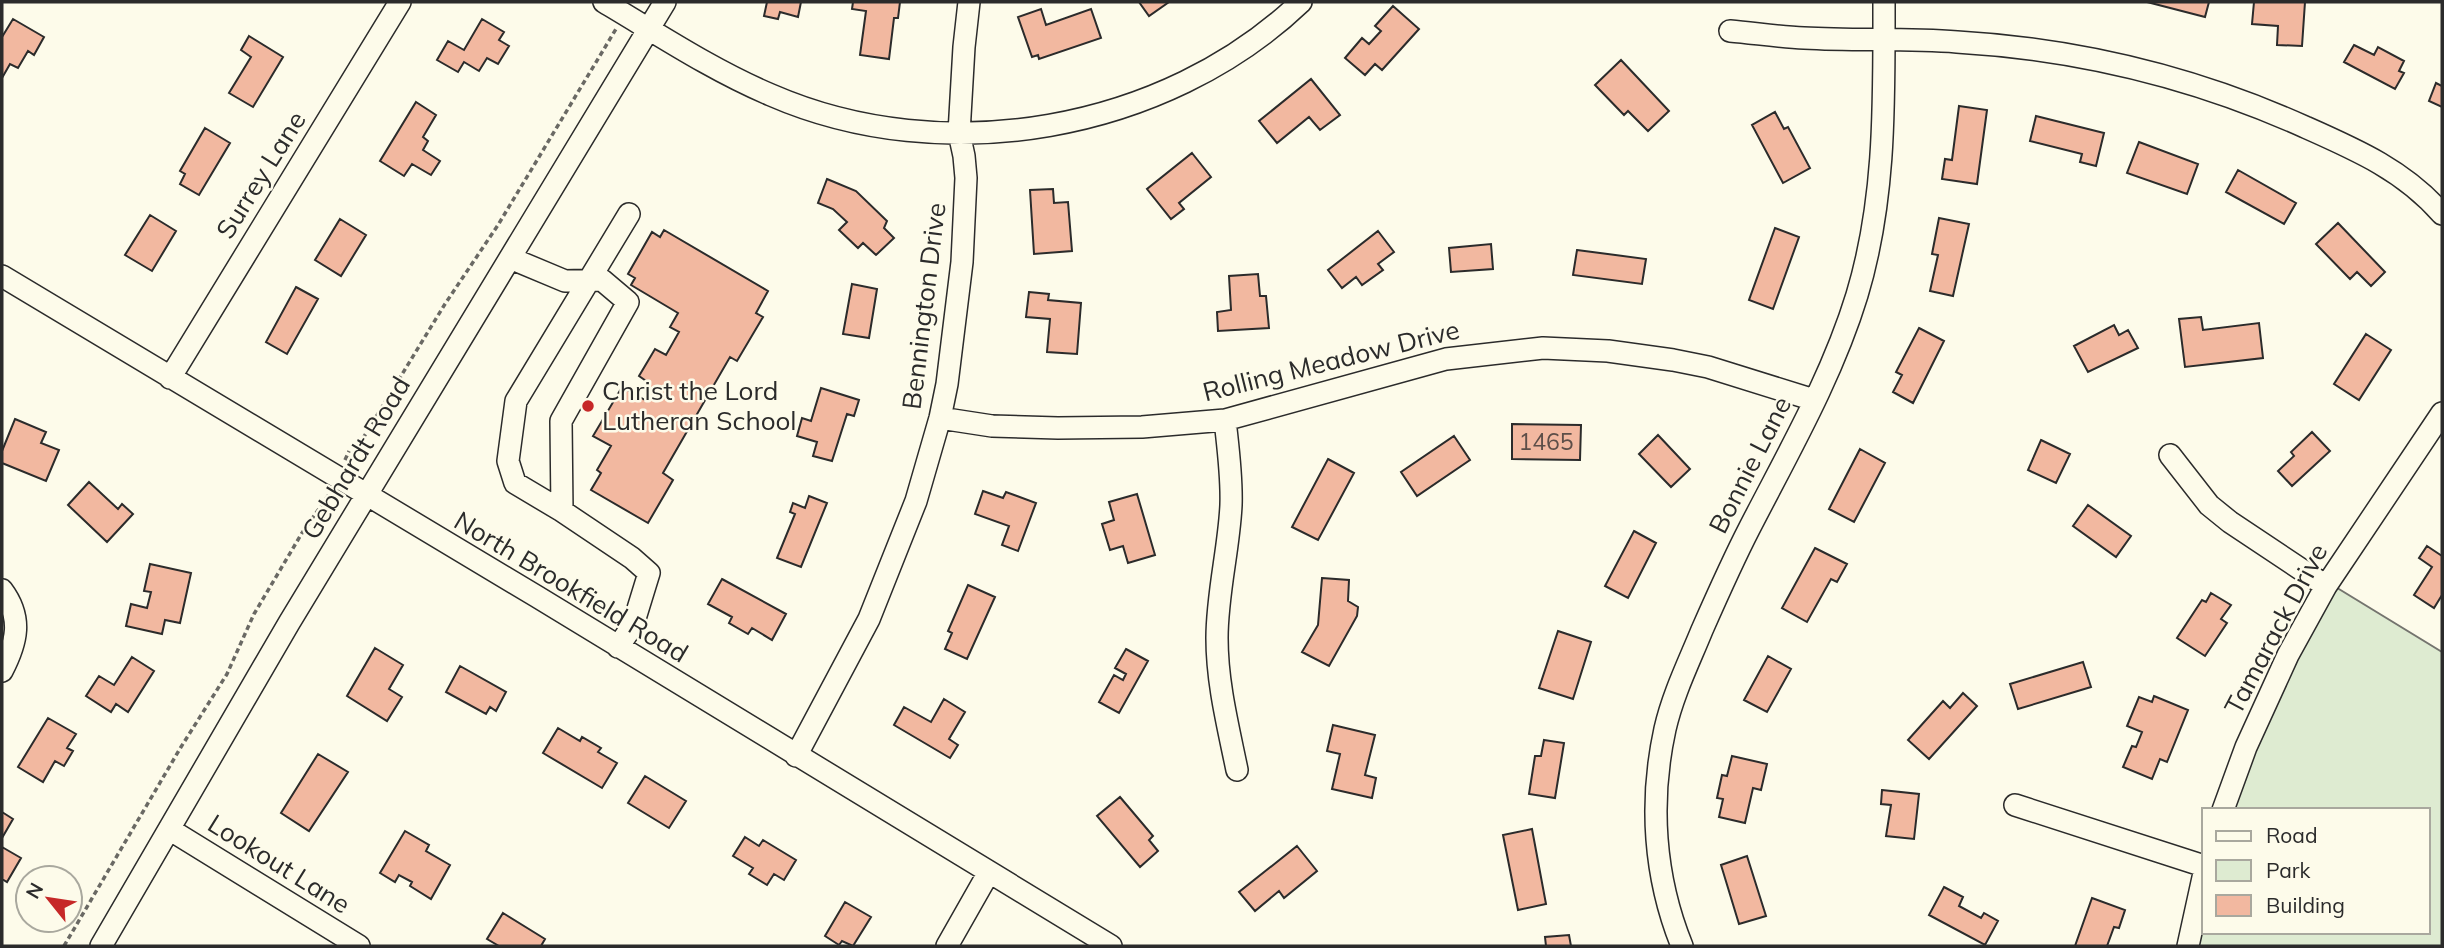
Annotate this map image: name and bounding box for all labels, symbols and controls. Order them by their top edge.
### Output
street label: Surrey Lane [209,105,313,244]
street label: Bennington Drive [894,201,953,411]
street label: Rolling Meadow Drive [1199,313,1463,408]
street label: Gebhardt Road [294,370,417,545]
place label: Christ the Lord Lutheran School [602,374,797,437]
street label: Bonnie Lane [1701,391,1798,539]
marker: Christ the Lord Lutheran School [580,398,596,414]
house number: 1465 [1518,427,1574,456]
street label: North Brookfield Road [448,504,694,669]
street label: Tamarack Drive [2217,538,2334,720]
street label: Lookout Lane [202,807,357,920]
legend [2202,808,2430,934]
text: Road [2266,822,2317,848]
text: Park [2266,857,2310,883]
north arrow [14,864,84,934]
text: N [20,878,48,903]
text: Building [2266,892,2345,918]

